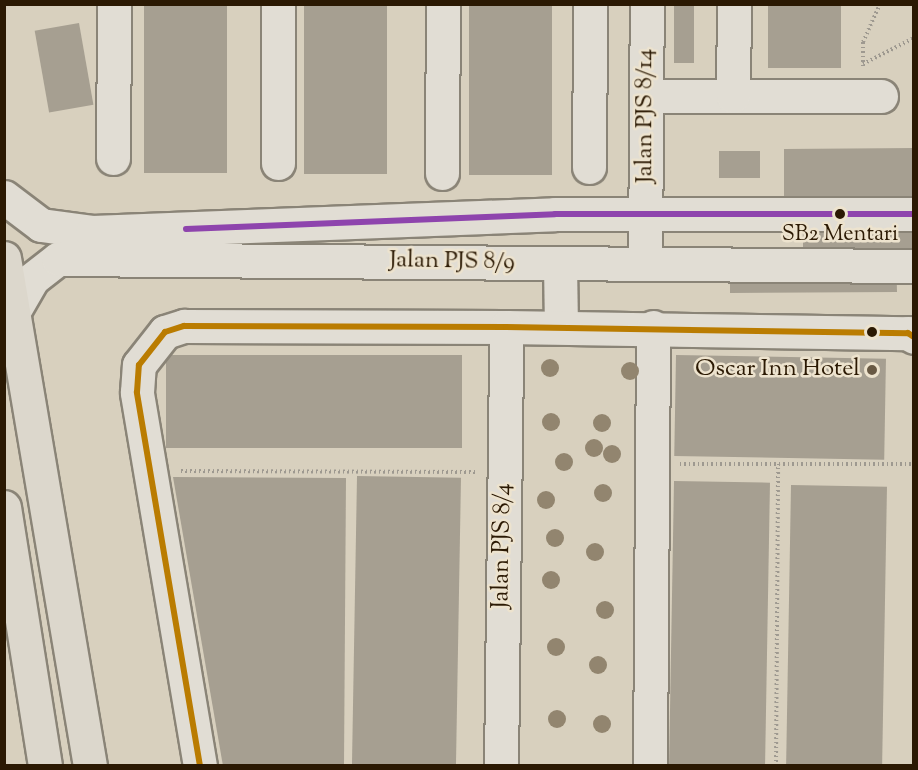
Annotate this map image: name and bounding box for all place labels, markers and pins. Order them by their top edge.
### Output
marker: SB2 Mentari [834,208,846,220]
place label: SB2 Mentari [782,223,898,249]
unlabelled marker [866,326,878,338]
place label: Oscar Inn Hotel [695,356,860,384]
marker: Oscar Inn Hotel [865,363,879,377]

